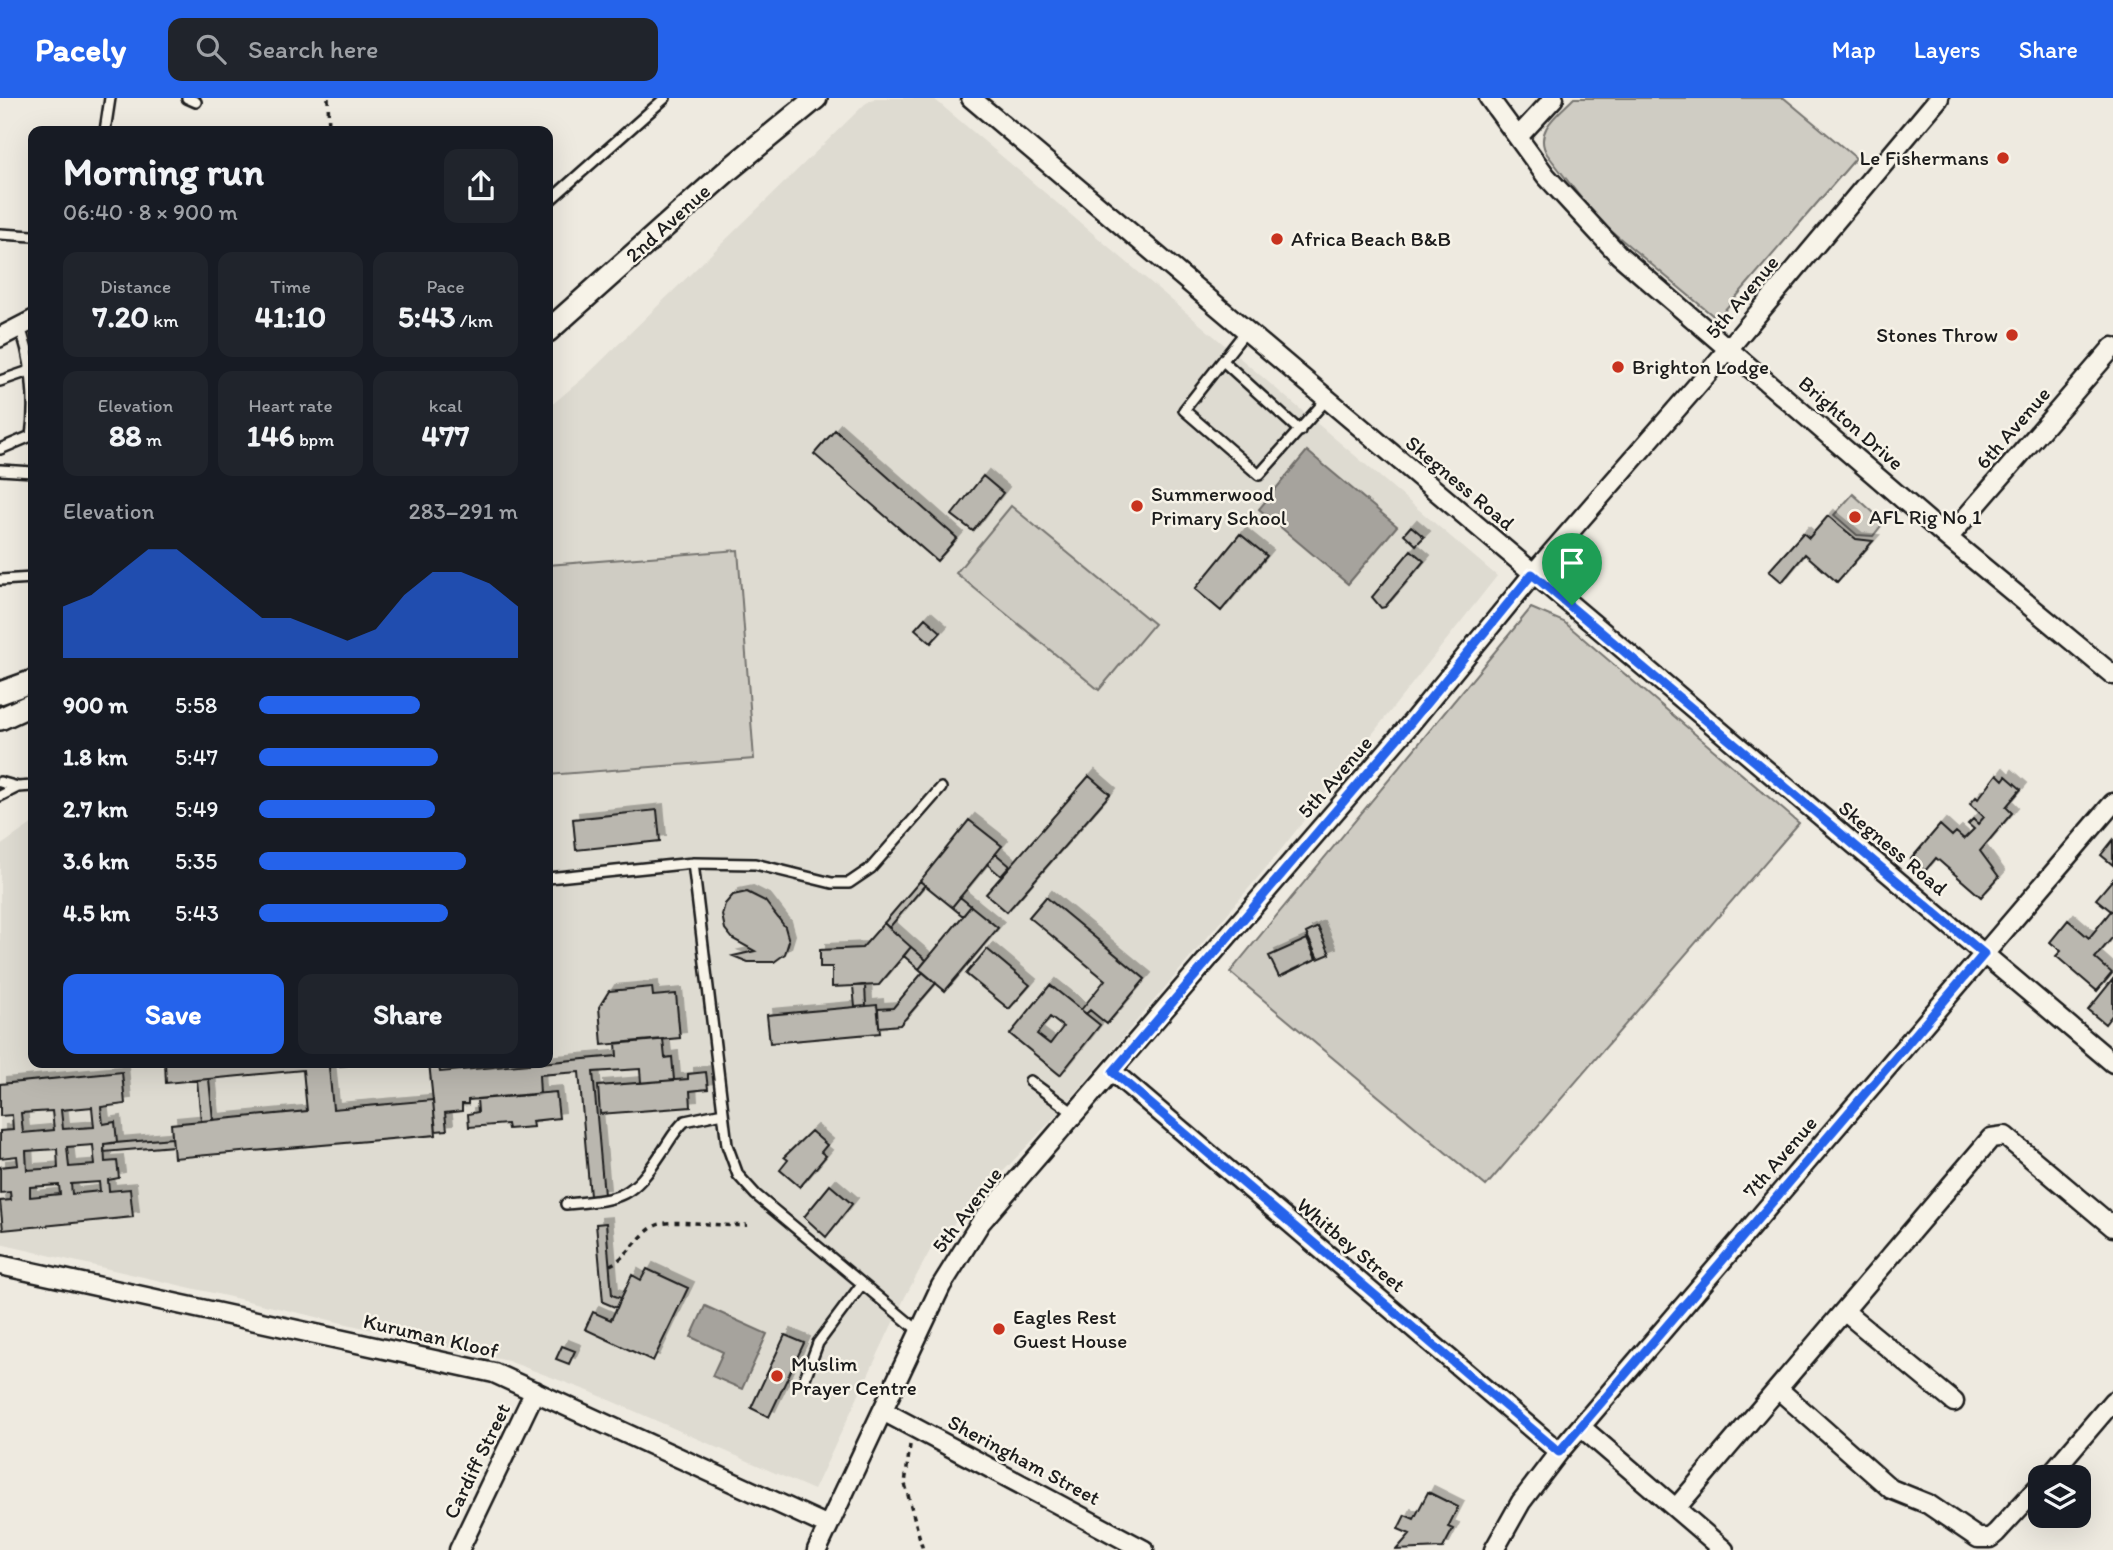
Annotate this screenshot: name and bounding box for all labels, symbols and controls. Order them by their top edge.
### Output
search box [168,18,658,81]
text: Pacely [35,30,126,69]
icon: search [192,30,230,68]
text: Search here [248,33,378,65]
text: Map [1832,35,1876,64]
text: Layers [1914,35,1981,64]
text: Share [2019,35,2078,64]
place label: Le Fishermans [1860,145,1989,170]
text: Morning run [63,149,264,195]
button: share [444,149,518,223]
marker: Le Fishermans [1995,150,2011,166]
street label: 2nd Avenue [620,178,715,267]
text: 06:40 · 8 × 900 m [63,198,238,226]
place label: Africa Beach B&B [1291,226,1451,251]
marker: Africa Beach B&B [1269,231,1285,247]
street label: 5th Avenue [1700,250,1784,343]
text: Distance [100,275,171,298]
text: Time [270,275,311,298]
text: Pace [426,275,465,298]
text: 7.20 [93,298,149,335]
text: 41:10 [255,298,326,335]
text: 5:43 [398,298,456,335]
text: km [149,309,178,332]
text: /km [456,309,493,332]
place label: Stones Throw [1876,322,1998,347]
marker: Stones Throw [2004,327,2020,343]
place label: Brighton Lodge [1632,354,1769,379]
marker: Brighton Lodge [1610,359,1626,375]
street label: Brighton Drive [1794,370,1909,475]
street label: 6th Avenue [1970,381,2055,474]
text: Elevation [98,394,173,417]
text: Heart rate [248,394,333,417]
text: kcal [429,394,462,417]
text: 88 [109,417,142,454]
text: 146 [247,417,295,454]
text: 477 [422,417,469,454]
text: m [142,428,162,451]
text: bpm [295,428,334,451]
street label: Skegness Road [1401,430,1520,536]
place label: Summerwood Primary School [1151,481,1287,530]
text: Elevation [63,497,154,525]
text: 283–291 m [409,497,518,525]
marker: Summerwood Primary School [1129,498,1145,514]
place label: AFL Rig No 1 [1869,504,1982,529]
marker: AFL Rig No 1 [1847,509,1863,525]
pin [1542,533,1602,605]
icon: arrive [1553,544,1591,582]
text: 900 m [63,691,128,719]
text: 5:58 [175,691,217,719]
street label: 5th Avenue [1292,730,1377,823]
text: 1.8 km [63,743,128,771]
text: 5:47 [175,743,218,771]
text: 2.7 km [63,795,128,823]
text: 5:49 [175,795,219,823]
street label: Skegness Road [1834,795,1953,901]
text: 3.6 km [63,847,129,875]
text: 5:35 [175,847,217,875]
text: 4.5 km [63,899,130,927]
text: 5:43 [175,899,219,927]
button: Save [63,974,284,1054]
button: Share [298,974,518,1054]
street label: 7th Avenue [1737,1111,1822,1203]
street label: 5th Avenue [926,1162,1007,1258]
street label: Whitbey Street [1292,1192,1411,1297]
place label: Eagles Rest Guest House [1013,1304,1127,1353]
street label: Kuruman Kloof [361,1308,501,1363]
marker: Eagles Rest Guest House [991,1321,1007,1337]
place label: Muslim Prayer Centre [791,1351,917,1400]
marker: Muslim Prayer Centre [769,1368,785,1384]
street label: Cardiff Street [438,1399,515,1523]
street label: Sheringham Street [944,1409,1105,1510]
map controls [2028,1465,2091,1528]
button: layers [2028,1465,2091,1528]

